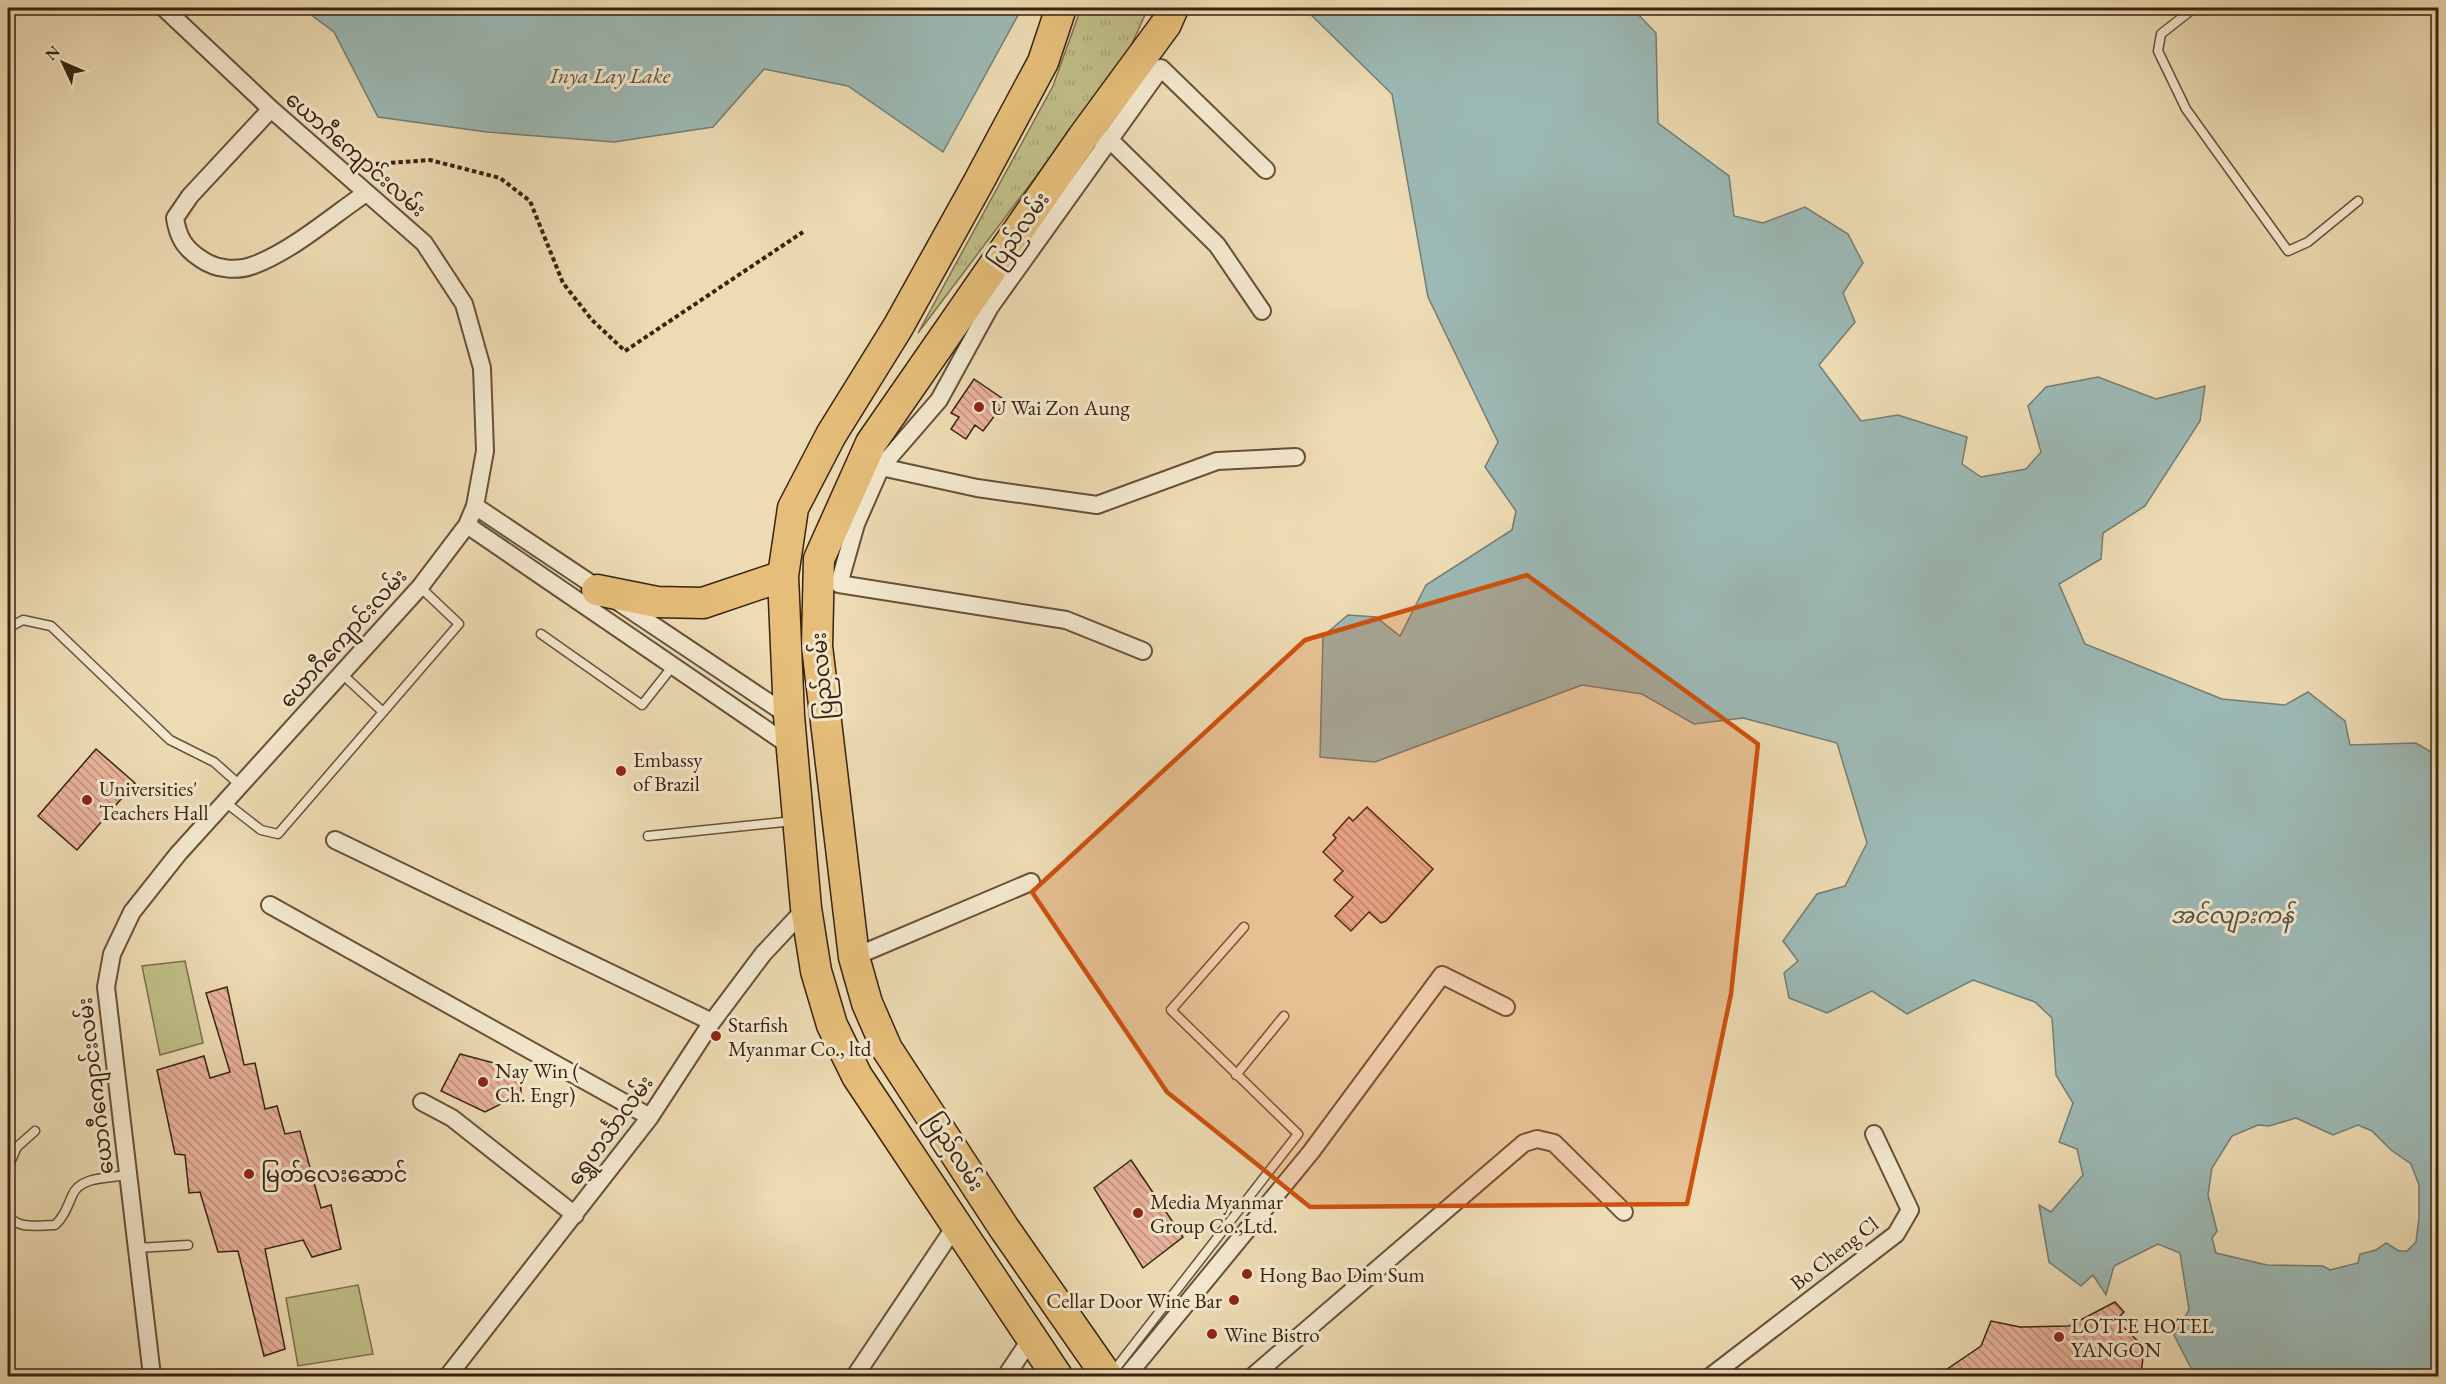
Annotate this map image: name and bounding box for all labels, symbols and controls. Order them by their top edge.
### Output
north arrow [33,33,93,93]
text: N [41,41,65,65]
water label: Inya Lay Lake [549,61,671,90]
street label: ယောဂီကျောင်းလမ်း [277,84,433,226]
street label: ပြည်လမ်း [981,185,1058,276]
place label: U Wai Zon Aung [991,394,1131,421]
marker: U Wai Zon Aung [972,400,986,414]
street label: ယောဂီကျောင်းလမ်း [272,562,416,716]
street label: ပြည်လမ်း [803,631,843,721]
place label: Embassy of Brazil [633,746,703,797]
marker: Embassy of Brazil [614,764,628,778]
place label: Universities' Teachers Hall [99,775,208,826]
marker: Universities' Teachers Hall [80,793,94,807]
water label: အင်လျားကန် [2170,900,2296,934]
street label: ယောဂီကျောင်းလမ်း [69,996,124,1176]
place label: Starfish Myanmar Co., ltd [728,1011,872,1062]
marker: Starfish Myanmar Co., ltd [709,1029,723,1043]
place label: Nay Win ( Ch. Engr) [495,1057,579,1108]
street label: ရွှေဟင်္သာလမ်း [559,1069,662,1193]
marker: Nay Win ( Ch. Engr) [476,1075,490,1089]
street label: ပြည်လမ်း [917,1107,992,1198]
place label: မြတ်လေးဆောင် [261,1159,407,1192]
marker: မြတ်လေးဆောင် [242,1167,256,1181]
place label: Media Myanmar Group Co.,Ltd. [1150,1188,1283,1239]
marker: Media Myanmar Group Co.,Ltd. [1131,1206,1145,1220]
street label: Bo Cheng Cl [1784,1210,1884,1296]
place label: Hong Bao Dim Sum [1259,1261,1425,1288]
marker: Hong Bao Dim Sum [1240,1267,1254,1281]
place label: Cellar Door Wine Bar [1046,1287,1222,1314]
marker: Cellar Door Wine Bar [1227,1293,1241,1307]
place label: LOTTE HOTEL YANGON [2071,1312,2215,1363]
place label: Wine Bistro [1224,1321,1320,1348]
marker: Wine Bistro [1205,1327,1219,1341]
marker: LOTTE HOTEL YANGON [2052,1330,2066,1344]

